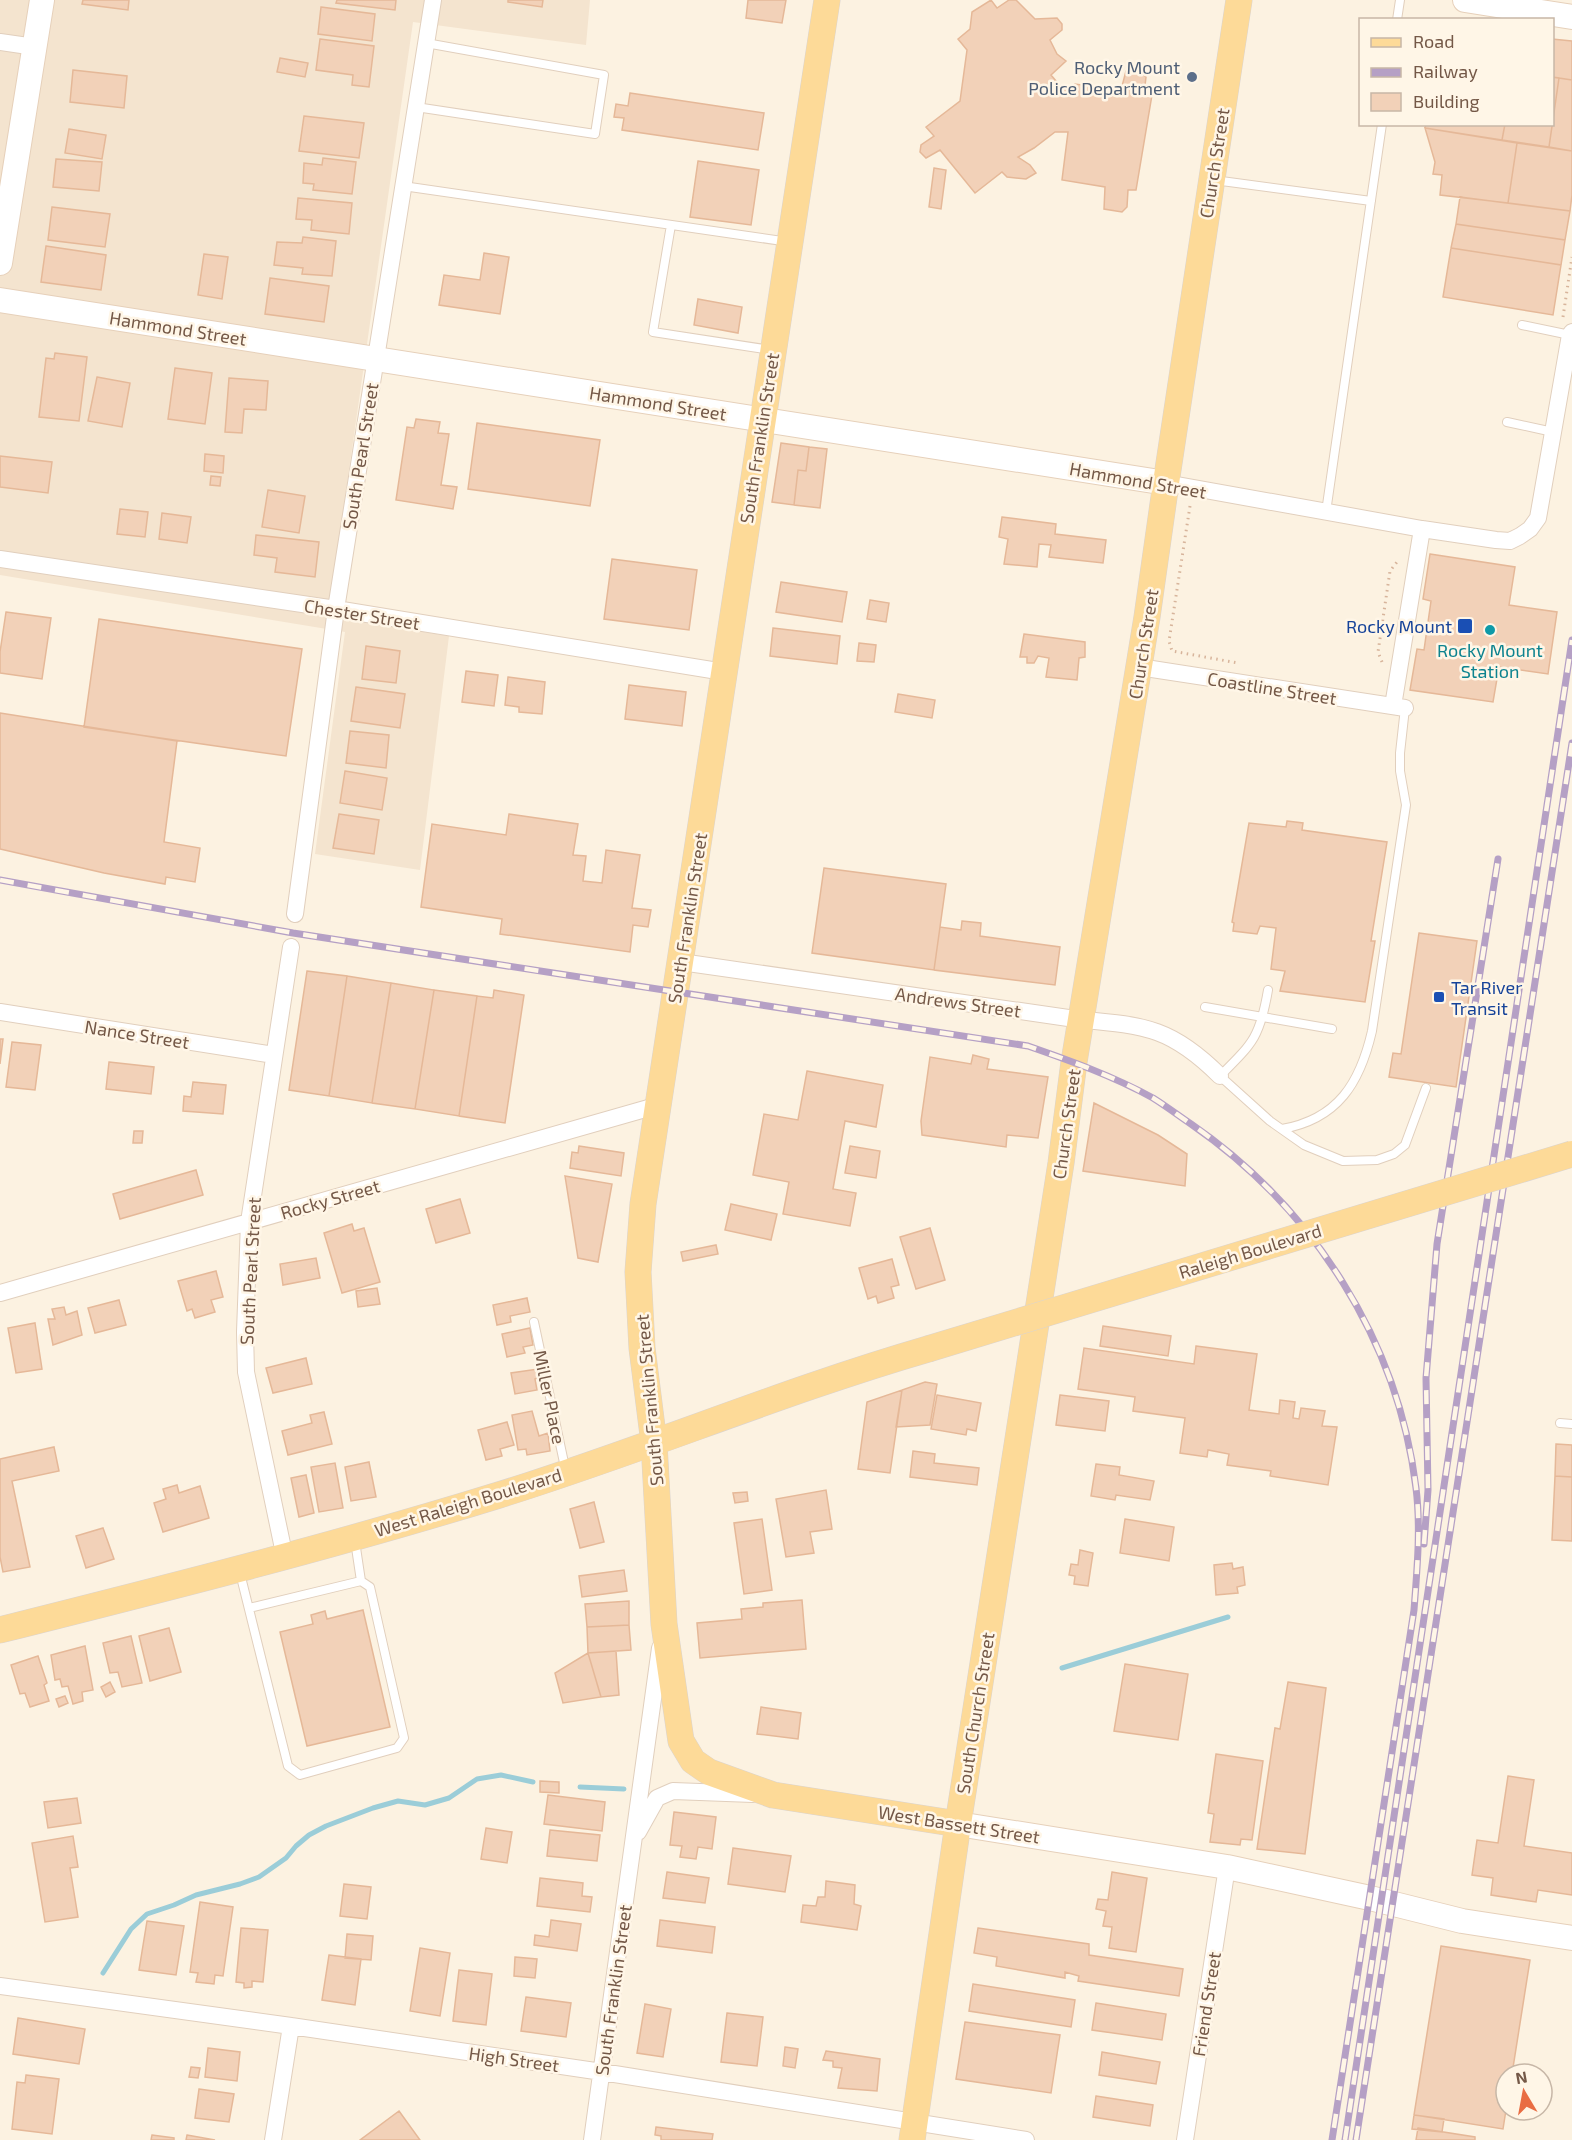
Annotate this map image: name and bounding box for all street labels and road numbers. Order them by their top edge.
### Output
street label: Church Street [1194,106,1234,220]
street label: Hammond Street [108,306,248,350]
street label: South Franklin Street [735,351,783,525]
street label: South Pearl Street [338,381,382,531]
street label: Hammond Street [588,381,728,425]
street label: Hammond Street [1068,457,1208,503]
street label: Church Street [1123,587,1163,701]
street label: Chester Street [303,594,422,634]
street label: Coastline Street [1206,667,1338,709]
street label: South Franklin Street [663,831,711,1005]
street label: Andrews Street [894,982,1022,1022]
street label: Nance Street [83,1015,191,1053]
street label: Church Street [1047,1067,1085,1181]
street label: Rocky Street [278,1174,382,1224]
street label: South Pearl Street [235,1196,265,1346]
street label: Raleigh Boulevard [1176,1219,1324,1283]
street label: South Franklin Street [631,1313,667,1487]
street label: Miller Place [529,1348,571,1446]
street label: West Raleigh Boulevard [372,1463,564,1541]
street label: South Church Street [951,1631,999,1795]
street label: West Bassett Street [877,1800,1041,1848]
street label: South Franklin Street [590,1903,636,2077]
street label: Friend Street [1187,1950,1225,2058]
street label: High Street [467,2042,561,2076]

